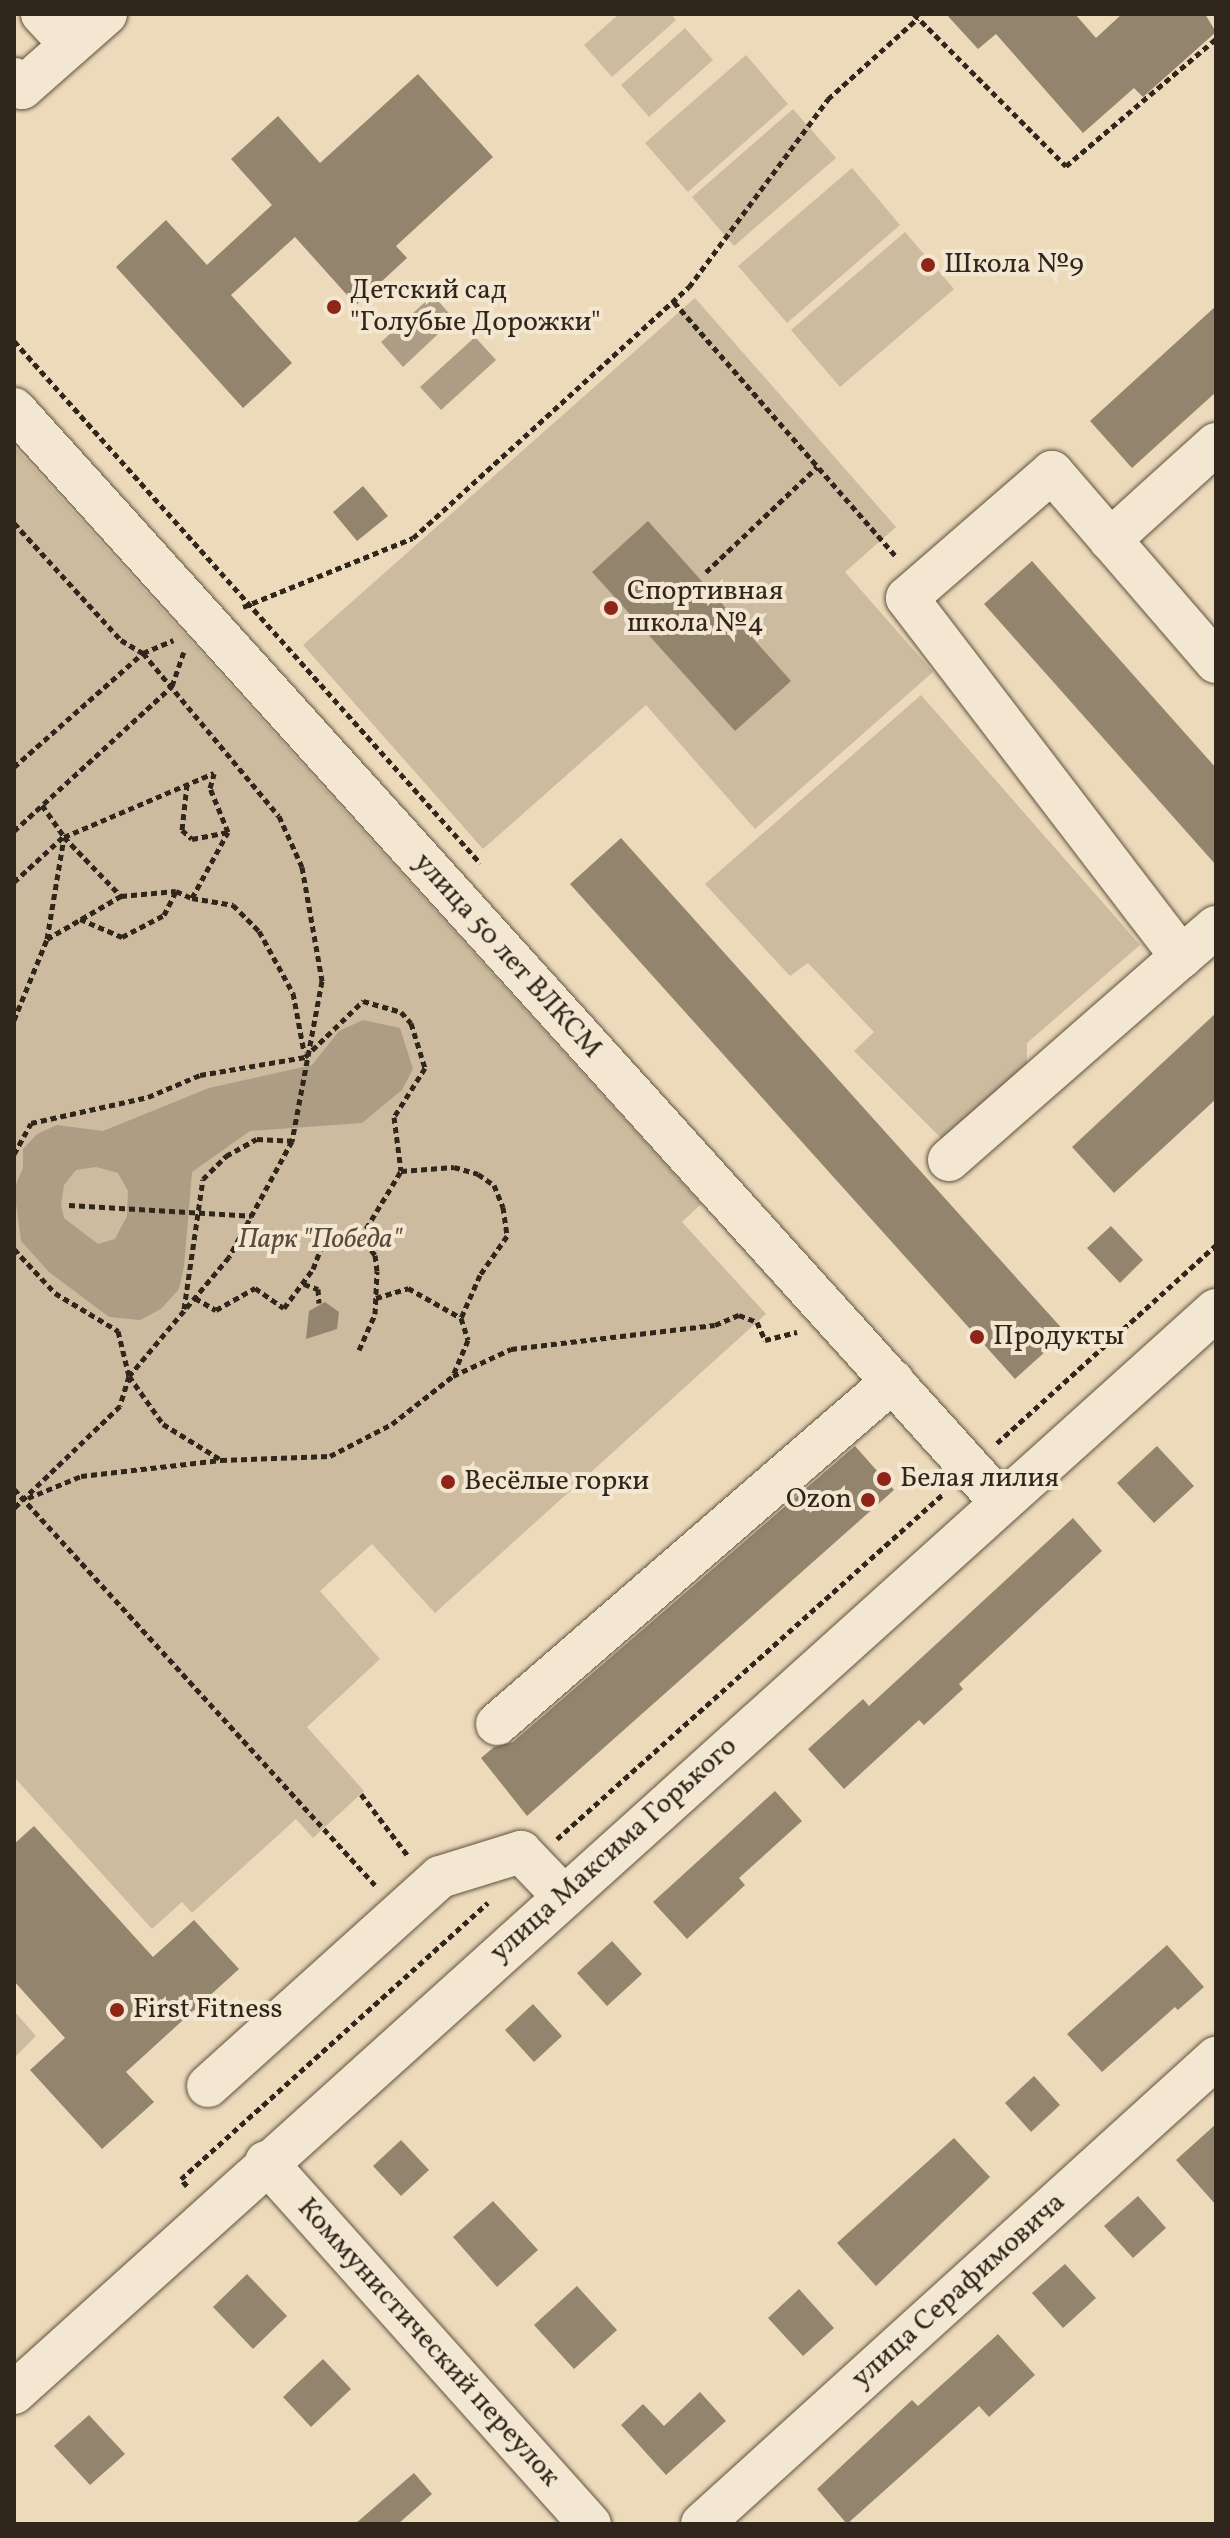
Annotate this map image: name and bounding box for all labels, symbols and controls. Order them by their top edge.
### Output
place label: Школа №9 [944,248,1084,282]
marker: Школа №9 [919,256,937,274]
place label: Детский сад "Голубые Дорожки" [350,274,601,340]
marker: Детский сад "Голубые Дорожки" [325,298,343,316]
place label: Спортивная школа №4 [627,575,783,641]
marker: Спортивная школа №4 [602,599,620,617]
street label: улица 50 лет ВЛКСМ [406,846,608,1066]
park label: Парк "Победа" [238,1223,402,1257]
place label: Продукты [993,1320,1124,1354]
marker: Продукты [968,1328,986,1346]
place label: Белая лилия [900,1462,1059,1496]
place label: Весёлые горки [464,1465,649,1499]
marker: Белая лилия [875,1470,893,1488]
marker: Весёлые горки [439,1473,457,1491]
place label: Ozon [786,1483,852,1517]
marker: Ozon [859,1491,877,1509]
street label: улица Максима Горького [484,1730,744,1970]
place label: First Fitness [133,1993,283,2027]
marker: First Fitness [108,2001,126,2019]
street label: улица Серафимовича [845,2186,1073,2396]
street label: Коммунистический переулок [290,2192,566,2494]

